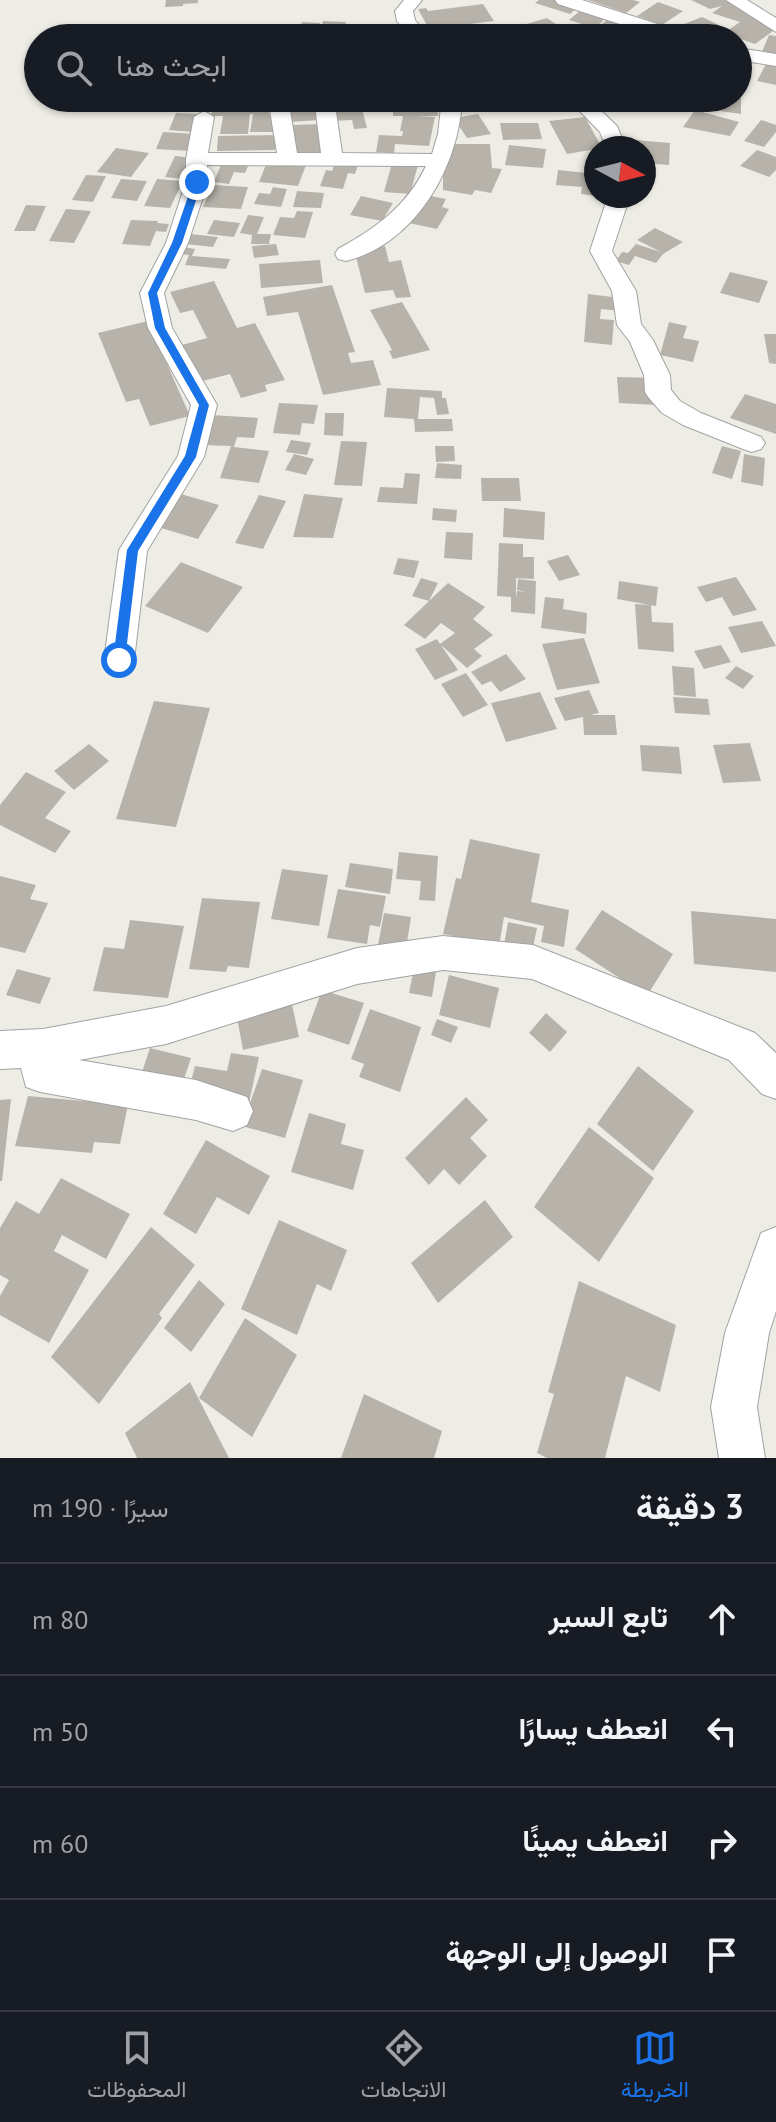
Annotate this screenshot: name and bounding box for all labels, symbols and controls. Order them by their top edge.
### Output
search box [24,24,752,112]
text: ابحث هنا [116,45,227,84]
icon: search [52,46,96,90]
north arrow [584,136,656,208]
route end [179,164,215,200]
route start [101,642,137,678]
text: 3 دقيقة [636,1484,744,1528]
text: سيرًا · 190 m [32,1491,169,1524]
text: تابع السير [549,1596,668,1635]
icon: ahead [700,1597,744,1641]
text: 80 m [32,1603,88,1636]
text: انعطف يسارًا [518,1708,668,1747]
icon: left [700,1709,744,1753]
text: 50 m [32,1715,88,1748]
text: انعطف يمينًا [522,1820,668,1859]
icon: right [700,1821,744,1865]
text: 60 m [32,1827,88,1860]
text: الوصول إلى الوجهة [445,1932,668,1971]
icon: arrive [700,1933,744,1977]
tab: المحفوظات [87,2026,186,2109]
tab: الاتجاهات [361,2026,446,2109]
tab: الخريطة [621,2026,689,2109]

